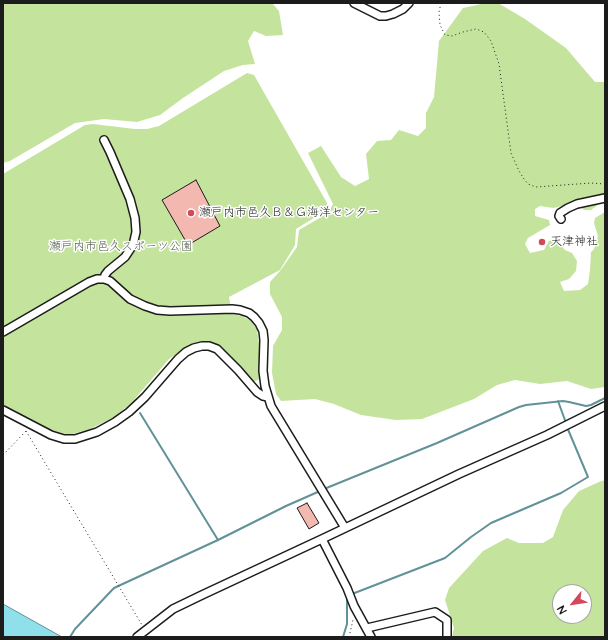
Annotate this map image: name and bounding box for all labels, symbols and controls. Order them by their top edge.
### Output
place label: 瀬戸内市邑久Ｂ＆Ｇ海洋センター [199,206,379,220]
marker: 瀬戸内市邑久Ｂ＆Ｇ海洋センター [186,208,196,218]
place label: 天津神社 [550,235,598,249]
marker: 天津神社 [537,237,547,247]
park label: 瀬戸内市邑久スポーツ公園 [49,240,193,254]
north arrow [552,584,592,624]
text: N [554,603,570,616]

